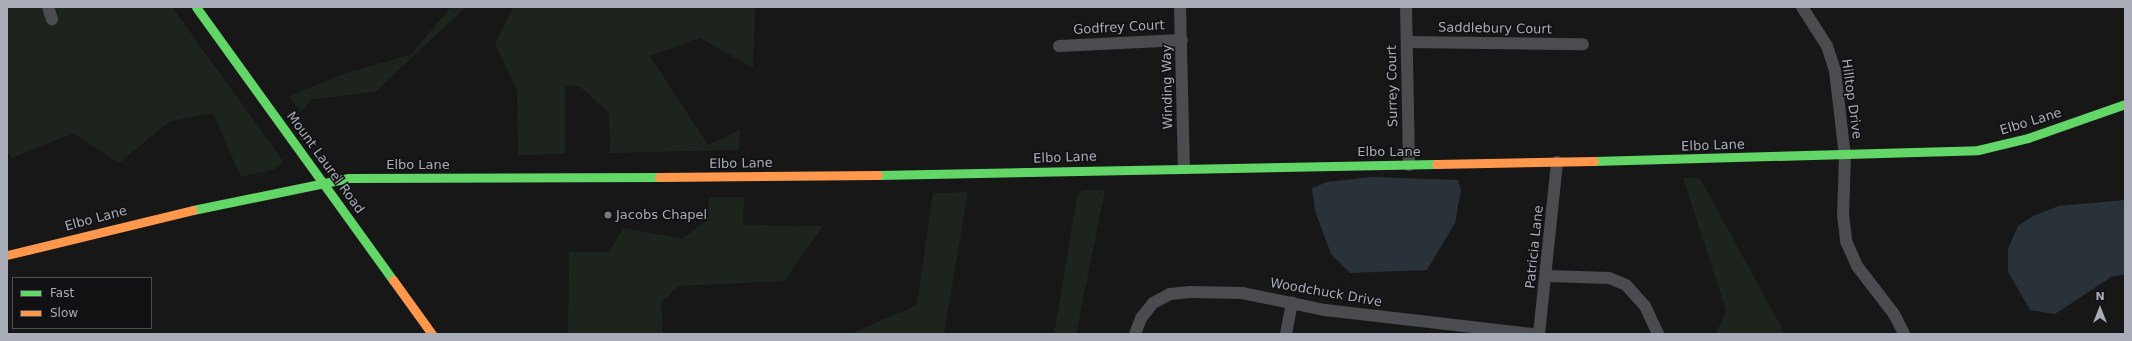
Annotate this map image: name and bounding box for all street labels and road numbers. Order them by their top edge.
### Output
street label: Godfrey Court [1073,18,1165,38]
street label: Saddlebury Court [1438,20,1552,38]
street label: Winding Way [1159,45,1177,129]
street label: Surrey Court [1384,45,1402,127]
street label: Hilltop Drive [1838,58,1864,140]
street label: Elbo Lane [1998,105,2064,139]
street label: Mount Laurel Road [283,109,367,217]
street label: Elbo Lane [1681,137,1745,155]
street label: Elbo Lane [1357,144,1421,160]
street label: Elbo Lane [1033,149,1097,167]
street label: Elbo Lane [709,156,773,172]
street label: Elbo Lane [386,157,450,173]
street label: Elbo Lane [63,203,129,235]
street label: Patricia Lane [1523,205,1547,289]
street label: Woodchuck Drive [1269,275,1383,311]

